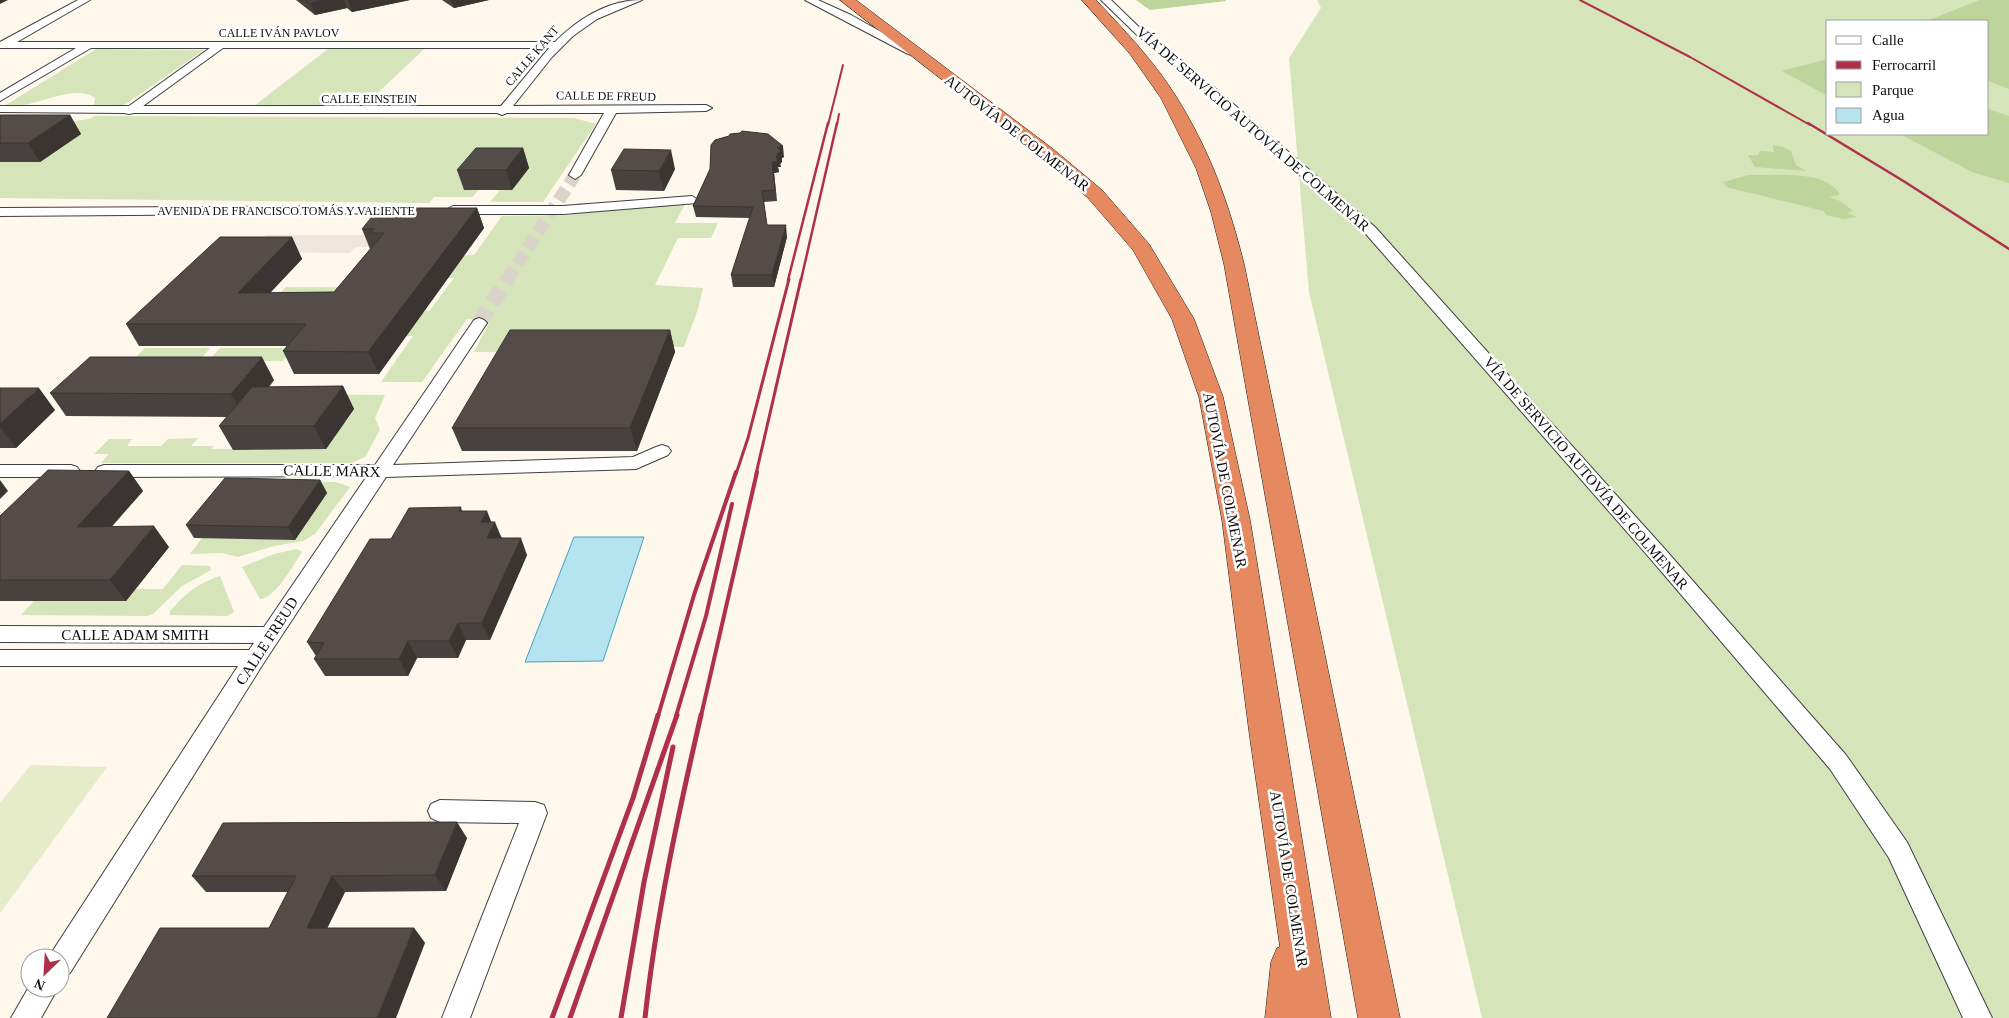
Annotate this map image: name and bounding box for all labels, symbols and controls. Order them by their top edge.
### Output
legend [1826,20,1989,135]
street label: CALLE KANT [502,23,562,89]
street label: VÍA DE SERVICIO AUTOVÍA DE COLMENAR [1133,24,1373,234]
street label: CALLE IVÁN PAVLOV [219,26,340,40]
text: Calle [1872,32,1904,48]
text: Ferrocarril [1872,57,1936,73]
street label: AUTOVÍA DE COLMENAR [942,72,1092,194]
text: Parque [1872,82,1914,98]
street label: CALLE DE FREUD [556,88,656,104]
street label: CALLE EINSTEIN [321,92,417,106]
text: Agua [1872,107,1905,123]
street label: AVENIDA DE FRANCISCO TOMÁS Y VALIENTE [157,204,415,218]
street label: VÍA DE SERVICIO AUTOVÍA DE COLMENAR [1481,353,1691,593]
street label: AUTOVÍA DE COLMENAR [1200,391,1250,569]
street label: CALLE MARX [283,462,381,480]
street label: CALLE FREUD [233,594,301,688]
street label: CALLE ADAM SMITH [61,627,209,643]
street label: AUTOVÍA DE COLMENAR [1267,789,1311,969]
north arrow [20,948,70,998]
text: N [32,975,47,993]

